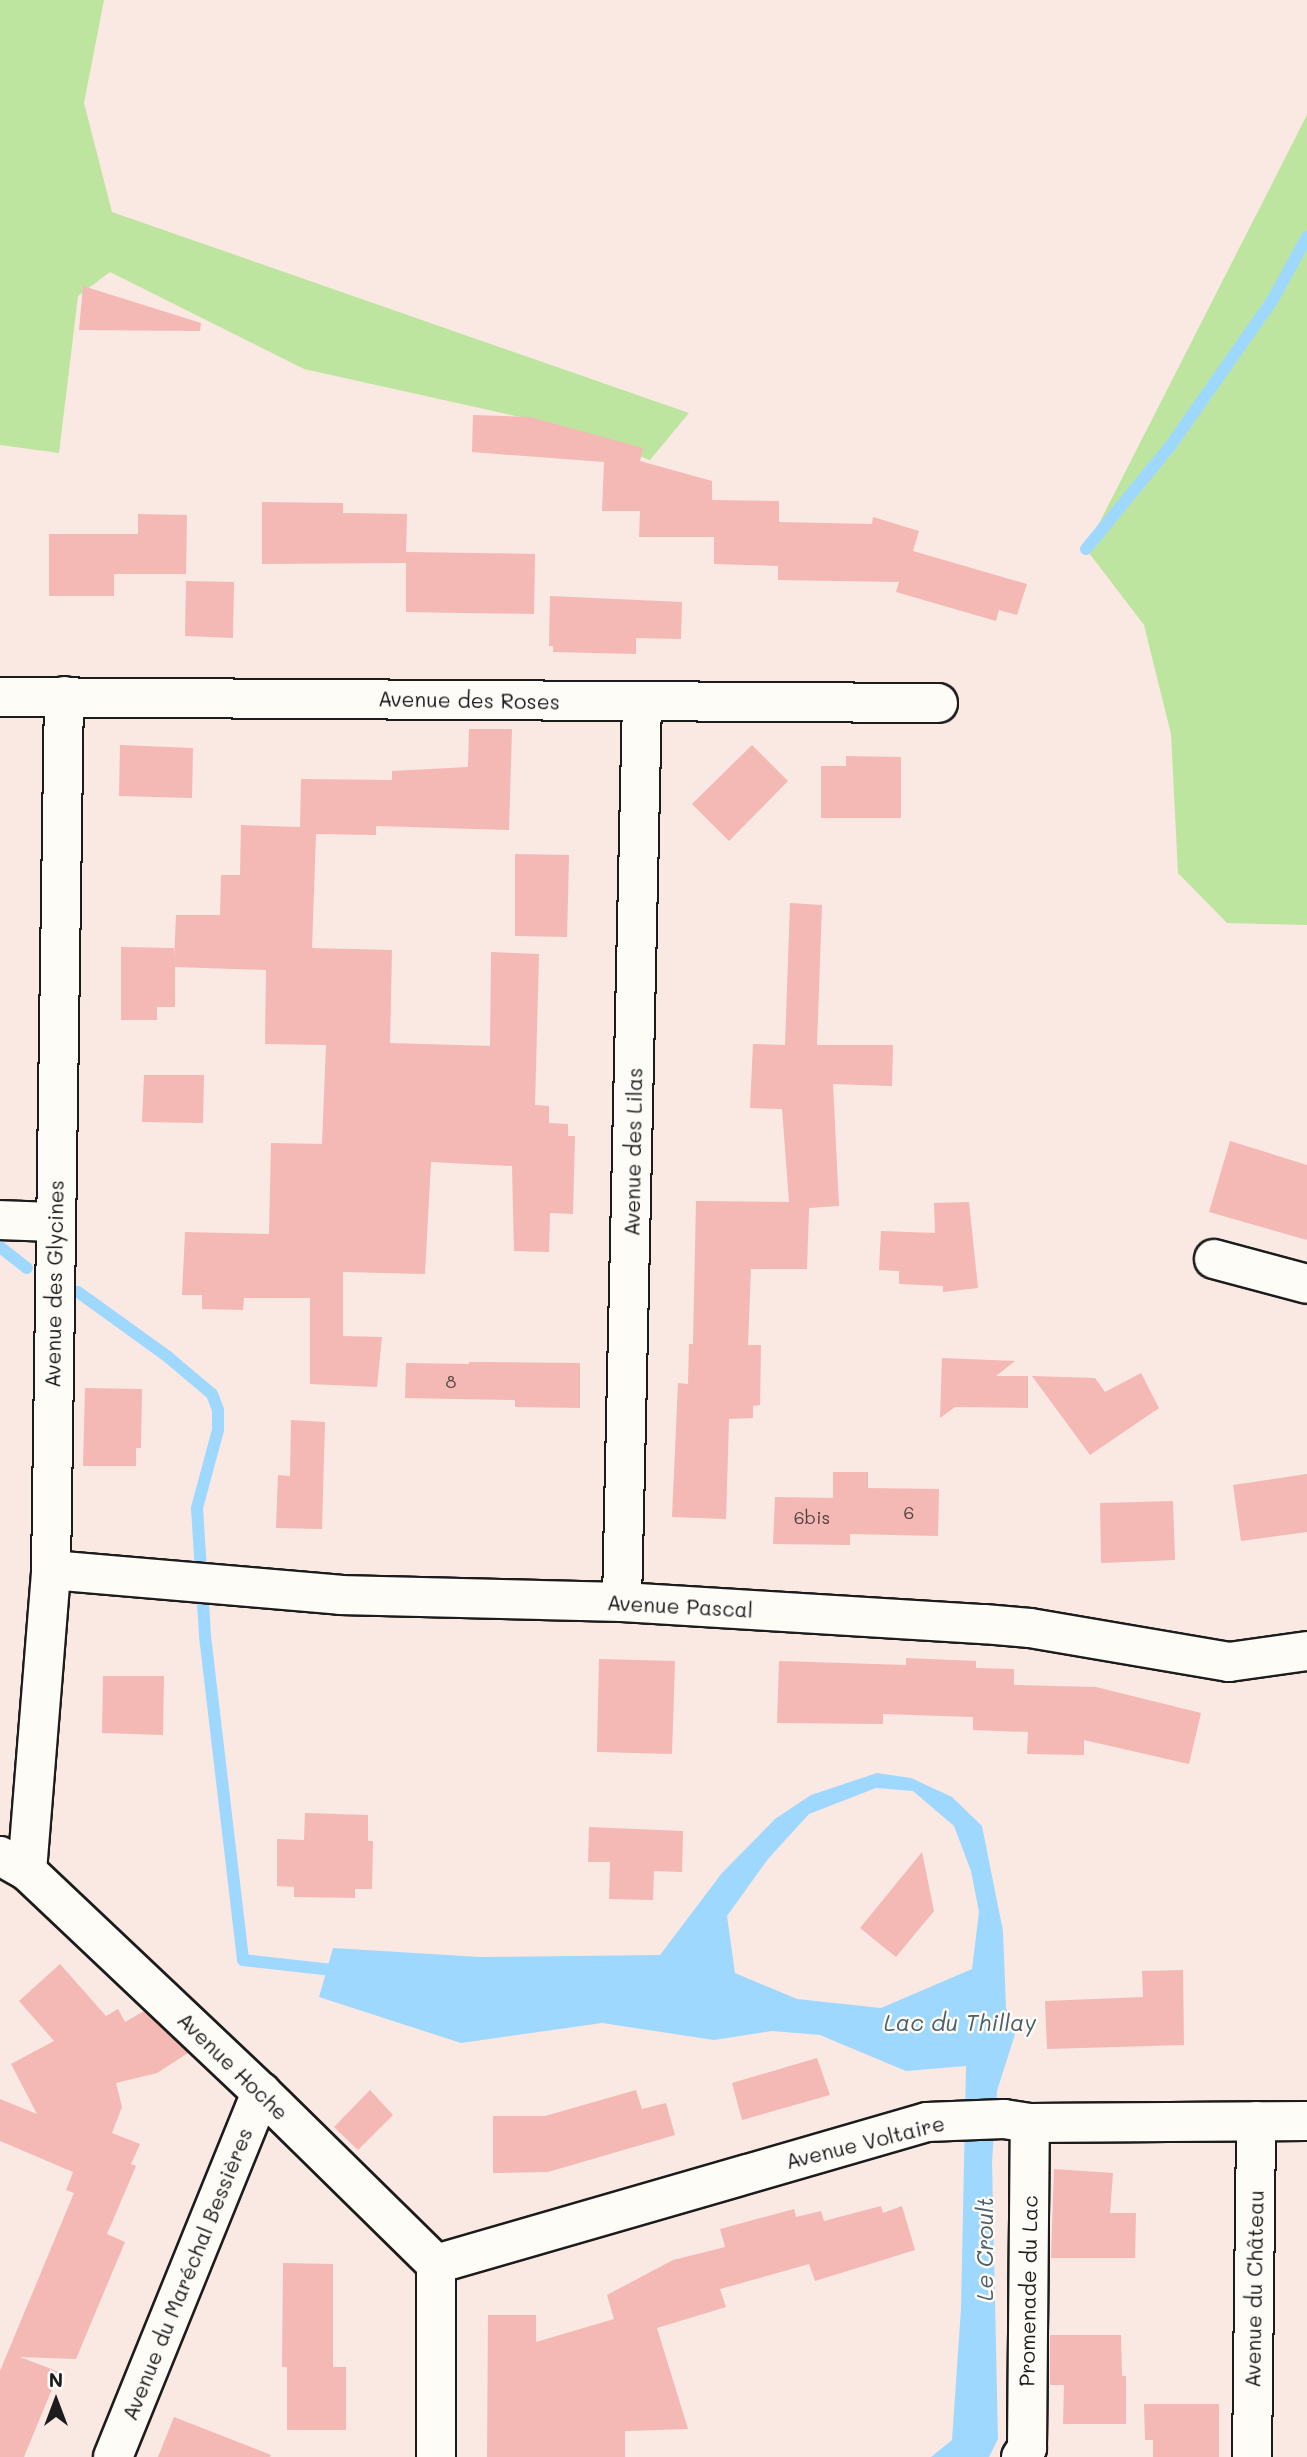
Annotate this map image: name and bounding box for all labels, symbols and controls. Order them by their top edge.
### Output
street label: Avenue des Roses [378,686,560,714]
street label: Avenue des Lilas [619,1067,647,1237]
street label: Avenue des Glycines [40,1180,68,1388]
house number: 8 [446,1370,456,1392]
house number: 6 [904,1501,914,1523]
house number: 6bis [794,1506,830,1528]
street label: Avenue Pascal [606,1590,754,1622]
street label: Avenue Hoche [172,2007,294,2125]
water label: Lac du Thillay [884,2008,1036,2036]
street label: Avenue Voltaire [783,2110,947,2174]
street label: Avenue du Maréchal Bessières [117,2124,257,2424]
street label: Avenue du Château [1240,2190,1268,2388]
street label: Promenade du Lac [1014,2195,1042,2387]
water label: Le Croult [970,2197,998,2301]
north arrow [21,2366,91,2436]
text: N [49,2367,63,2392]

